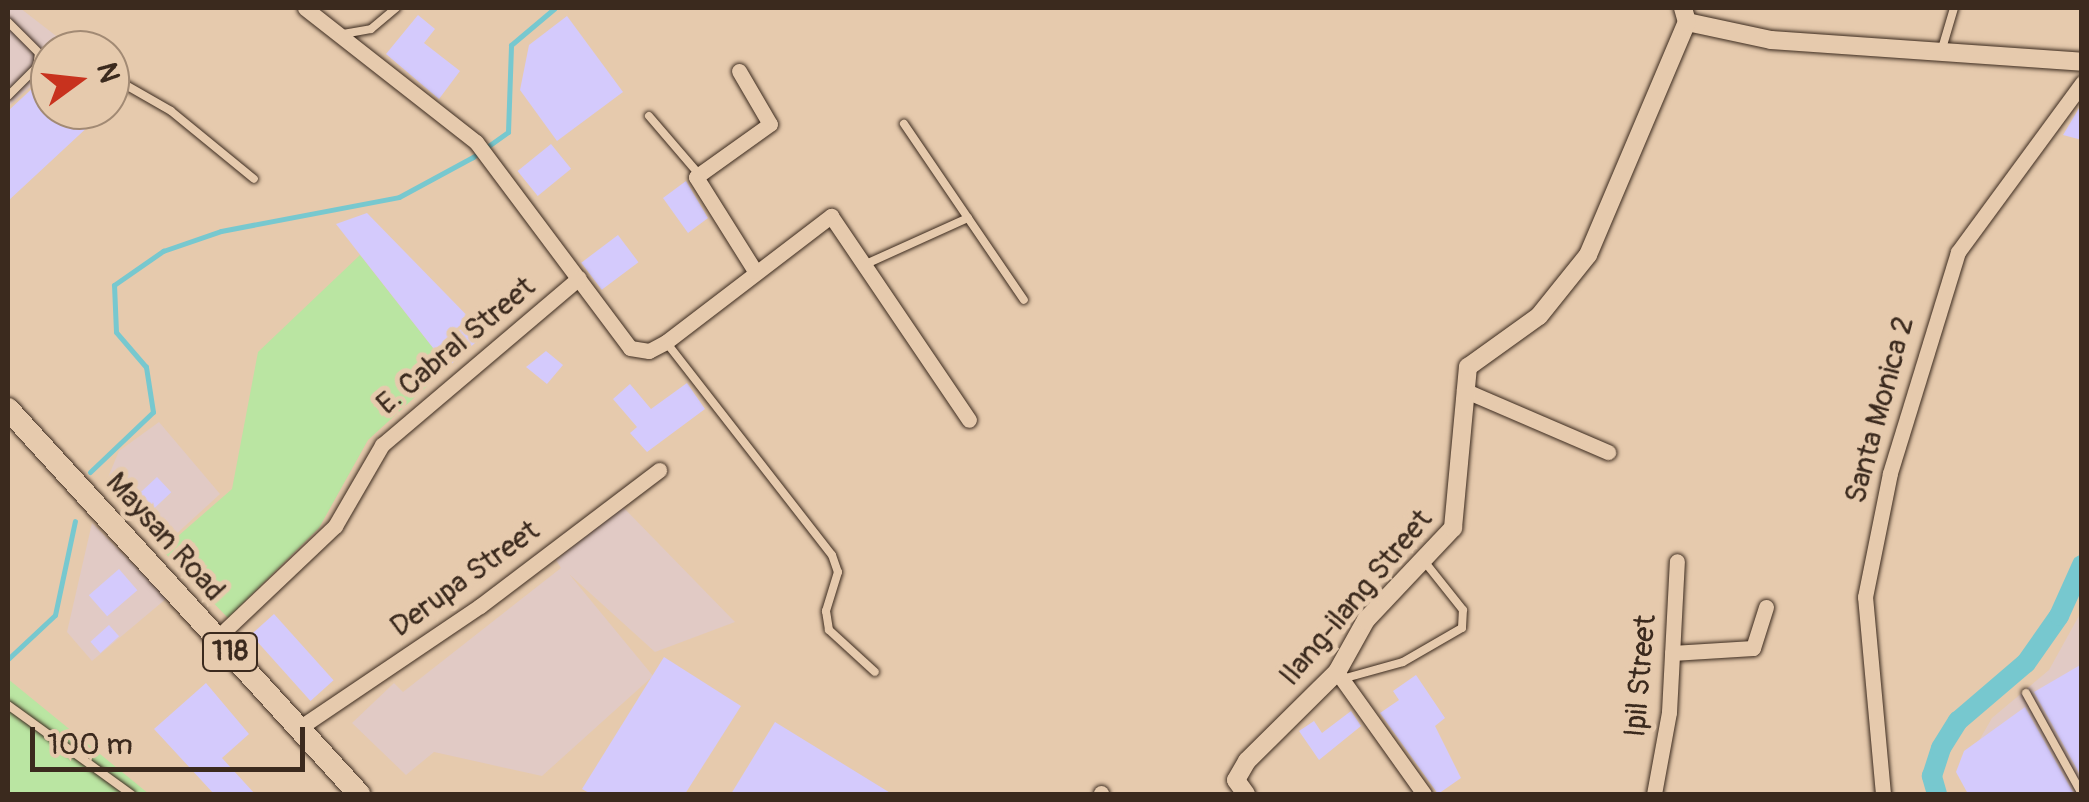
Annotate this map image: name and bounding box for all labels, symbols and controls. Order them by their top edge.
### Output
north arrow [30,30,130,130]
text: N [88,59,127,86]
street label: E. Cabral Street [370,269,542,423]
street label: Santa Monica 2 [1838,313,1922,507]
street label: Maysan Road [98,465,232,609]
street label: Ilang-ilang Street [1272,503,1440,693]
street label: Derupa Street [383,513,547,645]
street label: Ipil Street [1618,613,1664,739]
road number: 118 [200,629,260,675]
scale bar [35,707,310,769]
text: 100 m [47,726,133,763]

